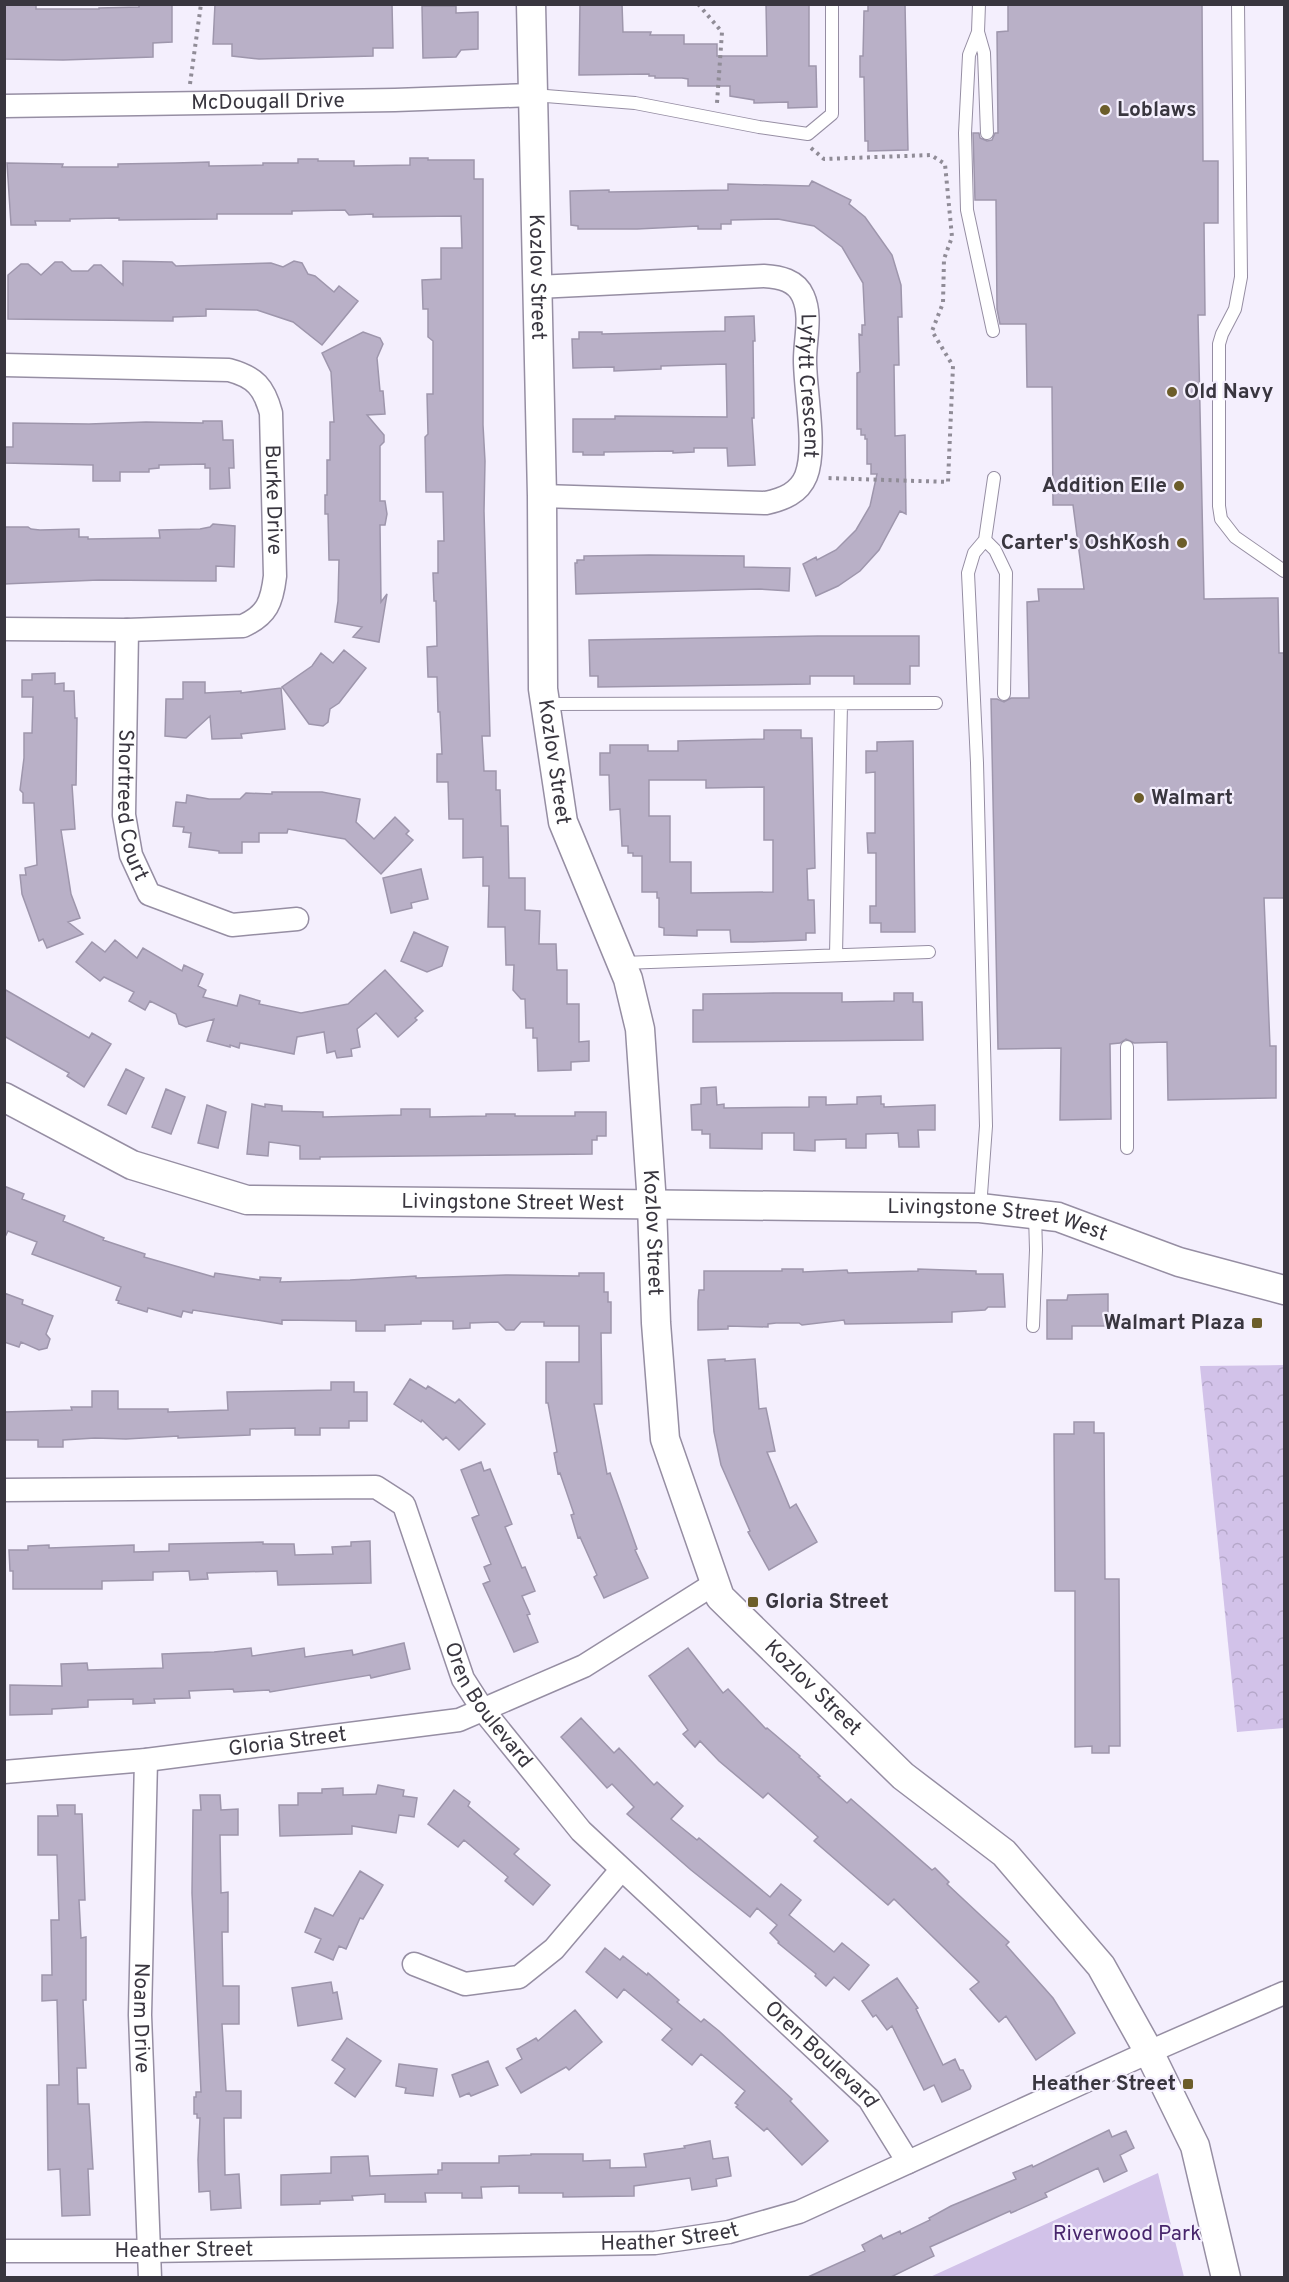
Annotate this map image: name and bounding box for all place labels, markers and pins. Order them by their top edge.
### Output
place label: Loblaws [1117,97,1197,124]
marker: Loblaws [1098,103,1112,117]
place label: Old Navy [1184,379,1274,406]
marker: Old Navy [1165,385,1179,399]
place label: Addition Elle [1042,473,1167,500]
marker: Addition Elle [1172,479,1186,493]
place label: Carter's OshKosh [1001,530,1170,557]
marker: Carter's OshKosh [1175,536,1189,550]
place label: Walmart [1151,785,1233,812]
marker: Walmart [1132,791,1146,805]
place label: Walmart Plaza [1103,1310,1245,1337]
marker: Walmart Plaza [1250,1316,1264,1330]
place label: Gloria Street [765,1589,889,1616]
marker: Gloria Street [746,1595,760,1609]
place label: Heather Street [1032,2071,1176,2098]
marker: Heather Street [1181,2077,1195,2091]

